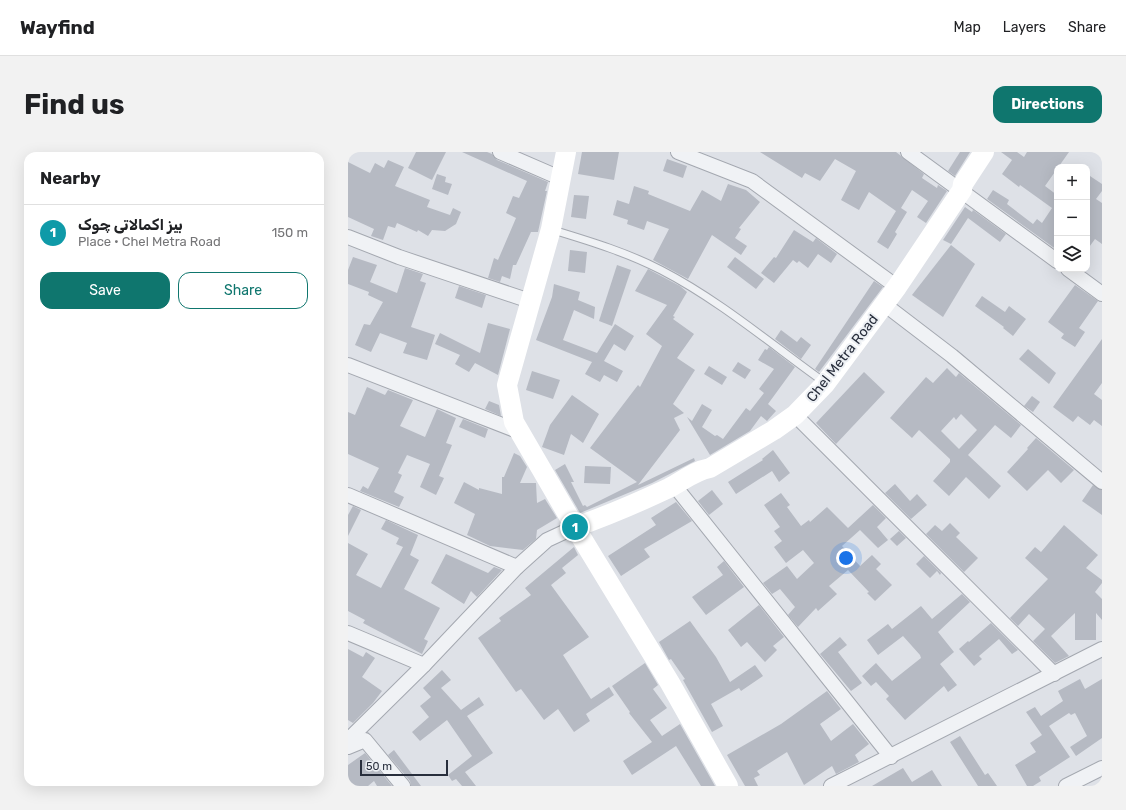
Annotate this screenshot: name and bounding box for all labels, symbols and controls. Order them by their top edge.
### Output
text: Wayfind [20,16,95,39]
text: Map [954,19,981,36]
text: Layers [1003,19,1046,36]
text: Share [1068,19,1106,36]
button: Directions [993,86,1102,123]
text: Find us [24,88,124,121]
map controls [1054,164,1090,272]
button: + [1054,164,1090,200]
text: Nearby [40,168,101,188]
button: − [1054,200,1090,236]
text: بیز اکمالاتی چوک [78,216,183,234]
text: 1 [50,225,56,240]
text: 150 m [272,225,308,240]
text: Place · Chel Metra Road [78,234,221,249]
button: layers [1054,236,1090,272]
button: Save [40,272,170,309]
button: Share [178,272,308,309]
street label: Chel Metra Road [803,311,882,405]
pin: 1 [562,512,588,542]
your location [836,548,856,568]
scale bar [360,758,448,777]
text: 50 m [366,760,392,773]

